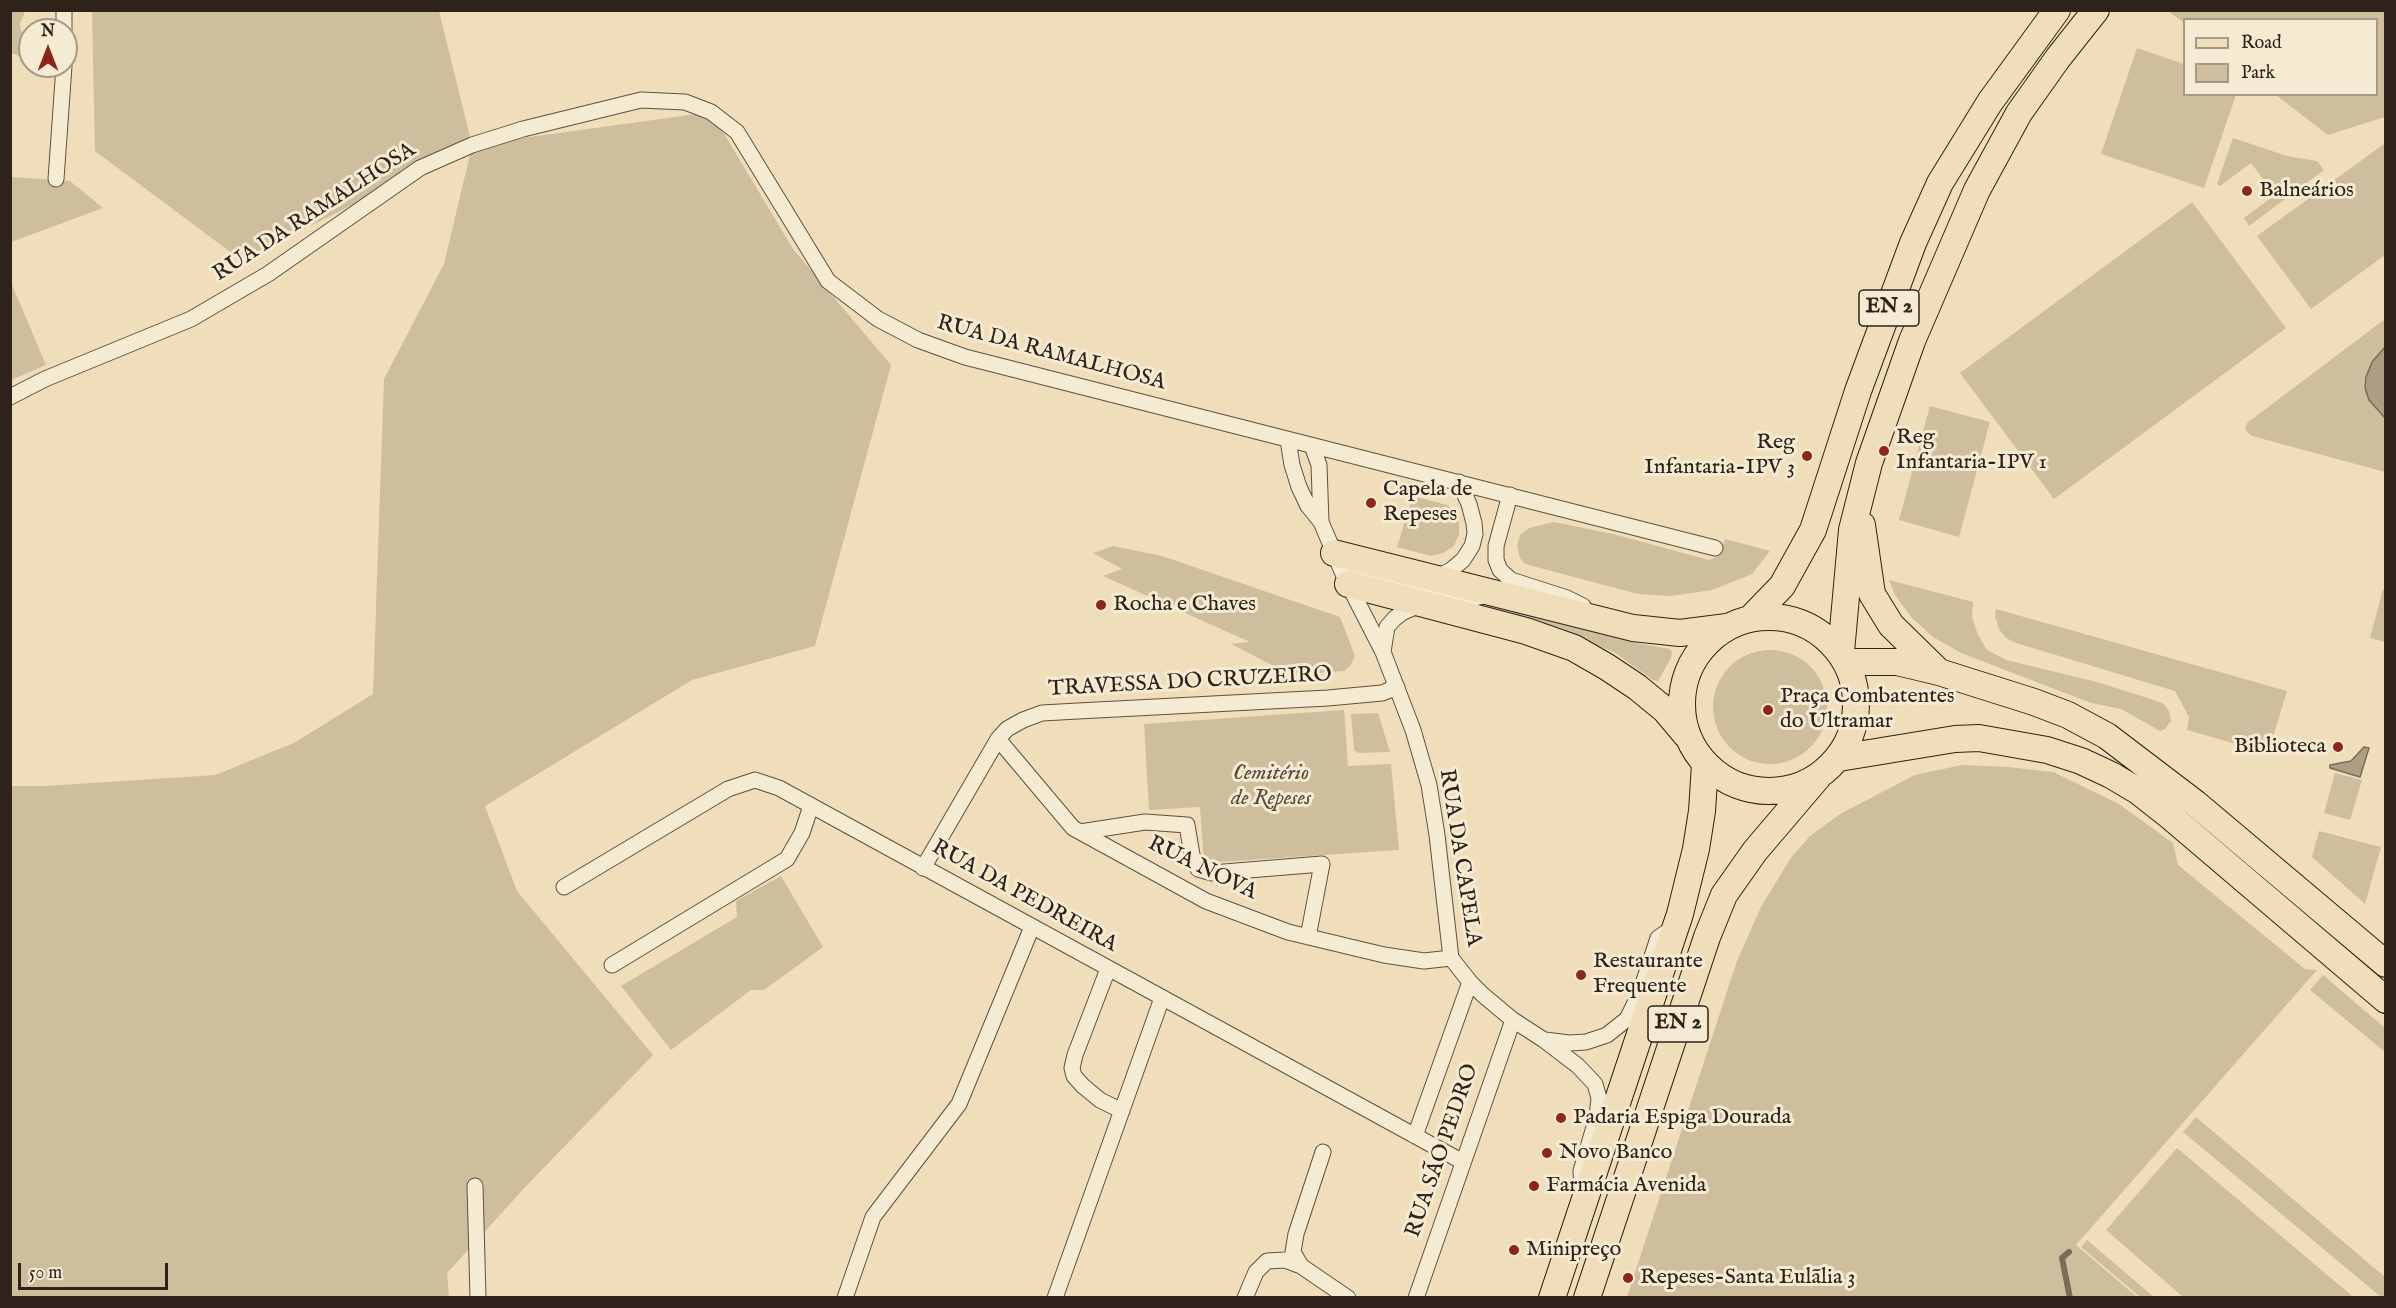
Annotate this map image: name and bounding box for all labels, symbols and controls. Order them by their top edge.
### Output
north arrow [18,18,78,78]
legend [2183,18,2378,96]
text: N [41,22,55,42]
text: Road [2241,32,2282,55]
text: Park [2241,62,2275,85]
street label: RUA DA RAMALHOSA [209,138,421,288]
place label: Balneários [2259,178,2354,204]
marker: Balneários [2240,184,2254,198]
road number: EN 2 [1859,290,1919,326]
street label: RUA DA RAMALHOSA [934,311,1168,397]
place label: Reg Infantaria-IPV 1 [1896,425,2047,476]
place label: Reg Infantaria-IPV 3 [1644,430,1795,482]
marker: Reg Infantaria-IPV 1 [1877,444,1891,458]
marker: Reg Infantaria-IPV 3 [1800,449,1814,463]
place label: Capela de Repeses [1383,477,1472,528]
marker: Capela de Repeses [1364,496,1378,510]
place label: Rocha e Chaves [1113,592,1256,618]
marker: Rocha e Chaves [1094,598,1108,612]
street label: TRAVESSA DO CRUZEIRO [1048,662,1332,704]
place label: Praça Combatentes do Ultramar [1780,684,1955,736]
marker: Praça Combatentes do Ultramar [1761,703,1775,717]
place label: Biblioteca [2234,734,2326,760]
marker: Biblioteca [2331,740,2345,754]
park label: Cemitério de Repeses [1231,761,1311,812]
street label: RUA DA CAPELA [1432,768,1486,948]
street label: RUA NOVA [1143,831,1261,907]
street label: RUA DA PEDREIRA [927,835,1121,959]
place label: Restaurante Frequente [1593,949,1703,1000]
marker: Restaurante Frequente [1574,968,1588,982]
road number: EN 2 [1648,1006,1708,1042]
street label: RUA SÃO PEDRO [1401,1061,1485,1241]
place label: Padaria Espiga Dourada [1573,1105,1791,1131]
marker: Padaria Espiga Dourada [1554,1111,1568,1125]
place label: Novo Banco [1559,1140,1672,1166]
marker: Novo Banco [1540,1146,1554,1160]
place label: Farmácia Avenida [1546,1173,1706,1199]
marker: Farmácia Avenida [1527,1179,1541,1193]
place label: Minipreço [1526,1237,1621,1263]
marker: Minipreço [1507,1243,1521,1257]
scale bar [21,1251,171,1289]
text: 50 m [29,1262,62,1285]
place label: Repeses-Santa Eulãlia 3 [1640,1265,1855,1291]
marker: Repeses-Santa Eulãlia 3 [1621,1271,1635,1285]

